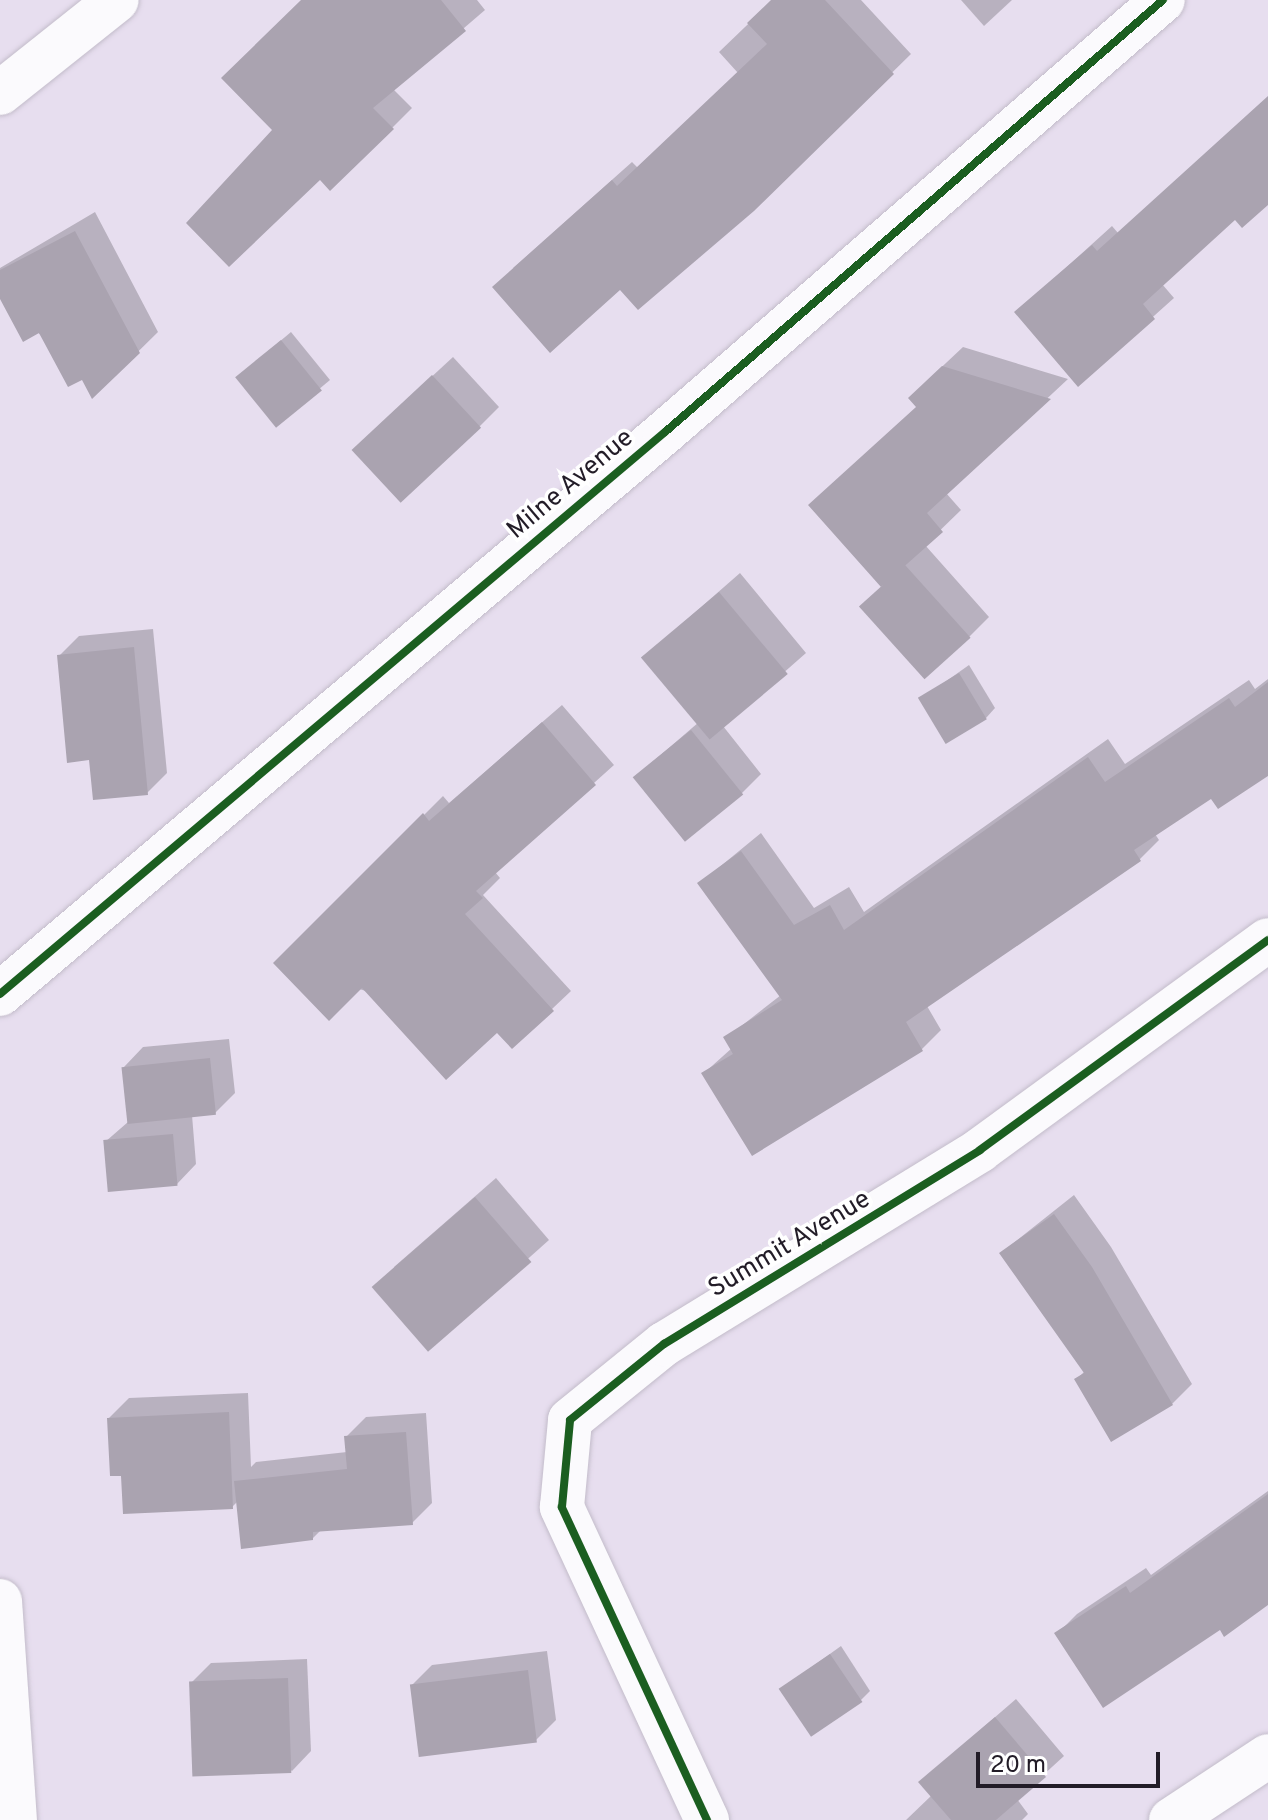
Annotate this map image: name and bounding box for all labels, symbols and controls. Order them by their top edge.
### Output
street label: Milne Avenue [501,423,641,547]
street label: Summit Avenue [703,1184,877,1306]
scale bar [980,1736,1164,1786]
text: 20 m [990,1751,1046,1781]

